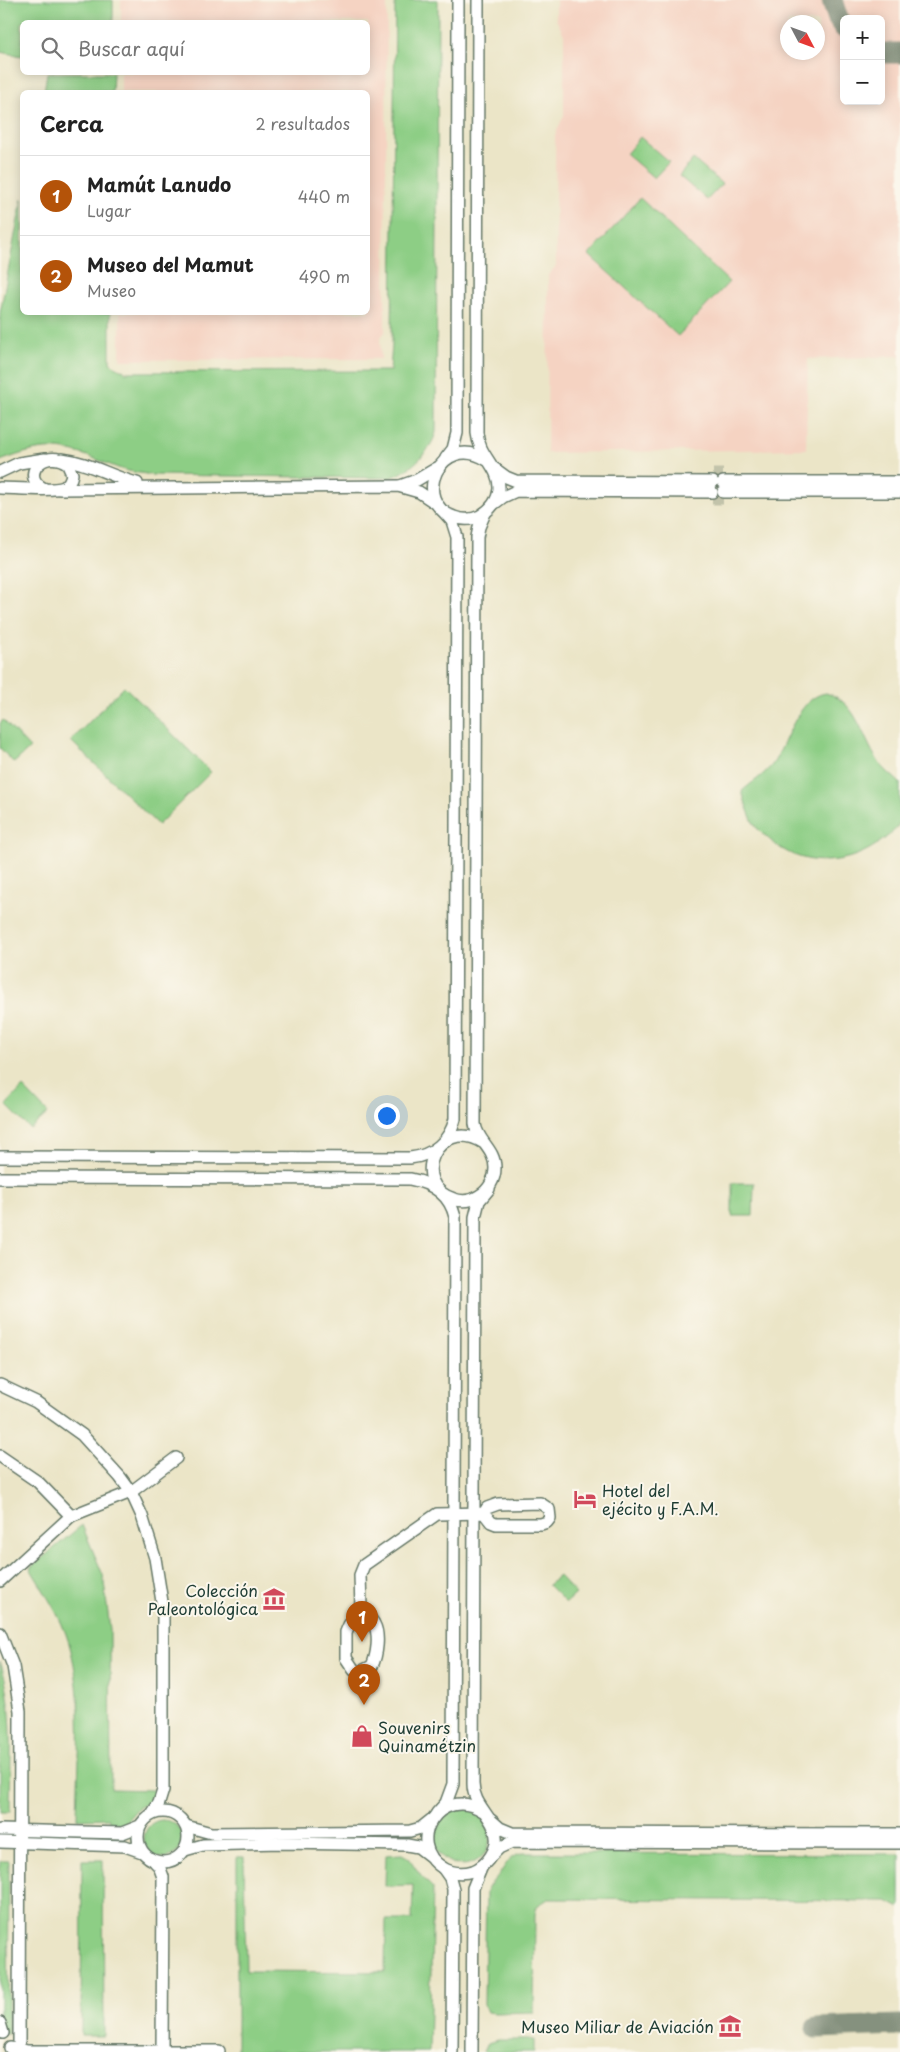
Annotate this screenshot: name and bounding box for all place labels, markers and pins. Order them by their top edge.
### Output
place label: Hotel del ejécito y F.A.M. [602,1478,719,1520]
hotel icon: Hotel del ejécito y F.A.M. [572,1486,598,1512]
place label: Colección Paleontológica [148,1578,258,1620]
museum icon: Colección Paleontológica [261,1586,287,1612]
pin: 1 [346,1601,378,1642]
pin: 2 [348,1664,380,1705]
place label: Souvenirs Quinamétzin [378,1715,476,1757]
shop icon: Souvenirs Quinamétzin [349,1723,375,1749]
museum icon: Museo Miliar de Aviación [717,2013,743,2039]
place label: Museo Miliar de Aviación [521,2014,714,2038]

